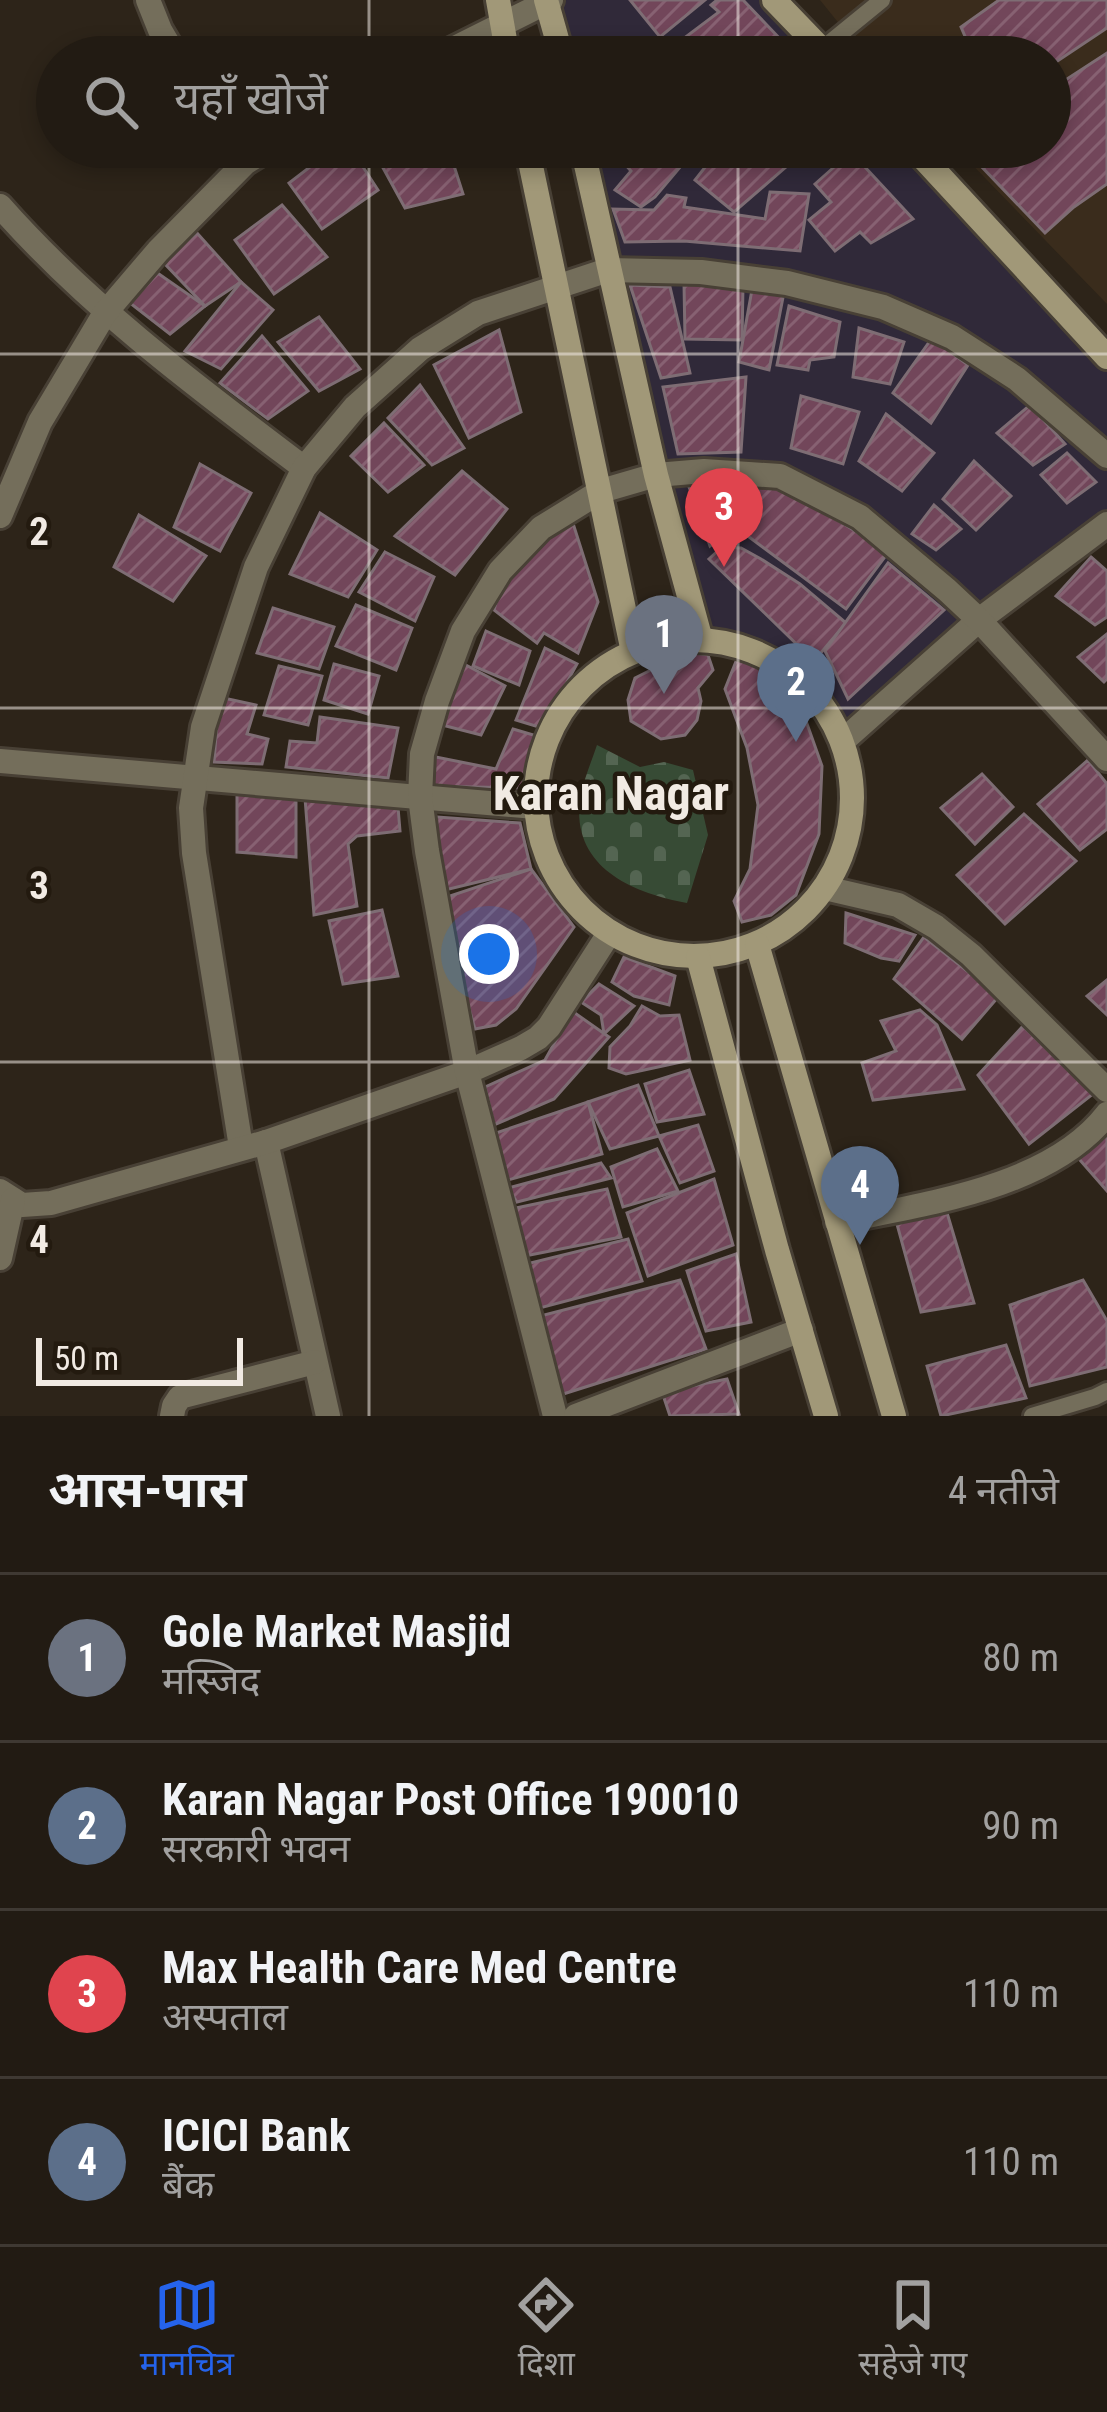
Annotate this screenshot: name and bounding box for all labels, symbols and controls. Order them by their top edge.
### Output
search box [36,36,1071,168]
icon: search [78,69,144,135]
text: यहाँ खोजें [174,72,328,125]
pin: 3 [685,468,763,567]
text: 2 [29,509,49,555]
pin: 1 [625,595,703,694]
pin: 2 [757,643,835,742]
district label: Karan Nagar [493,765,729,822]
text: 3 [29,863,49,909]
your location [459,924,519,984]
pin: 4 [821,1146,899,1245]
text: 4 [29,1217,49,1263]
scale bar [36,1332,243,1385]
text: 50 m [54,1339,119,1378]
text: आस-पास [48,1460,246,1519]
text: 4 नतीजे [948,1468,1059,1514]
text: Gole Market Masjid [162,1605,511,1658]
text: 1 [77,1635,97,1681]
text: 80 m [982,1635,1059,1681]
text: मस्जिद [162,1658,260,1704]
text: Karan Nagar Post Office 190010 [162,1773,739,1826]
text: 2 [77,1803,97,1849]
text: 90 m [982,1803,1059,1849]
text: सरकारी भवन [162,1826,350,1872]
text: Max Health Care Med Centre [162,1941,677,1994]
text: 3 [77,1971,97,2017]
text: 110 m [963,1971,1059,2017]
text: अस्पताल [162,1994,288,2040]
text: ICICI Bank [162,2109,350,2162]
text: 4 [77,2139,97,2185]
text: 110 m [963,2139,1059,2185]
text: बैंक [162,2162,214,2208]
tab: मानचित्र [140,2272,234,2388]
tab: दिशा [513,2272,579,2388]
tab: सहेजे गए [859,2272,967,2388]

